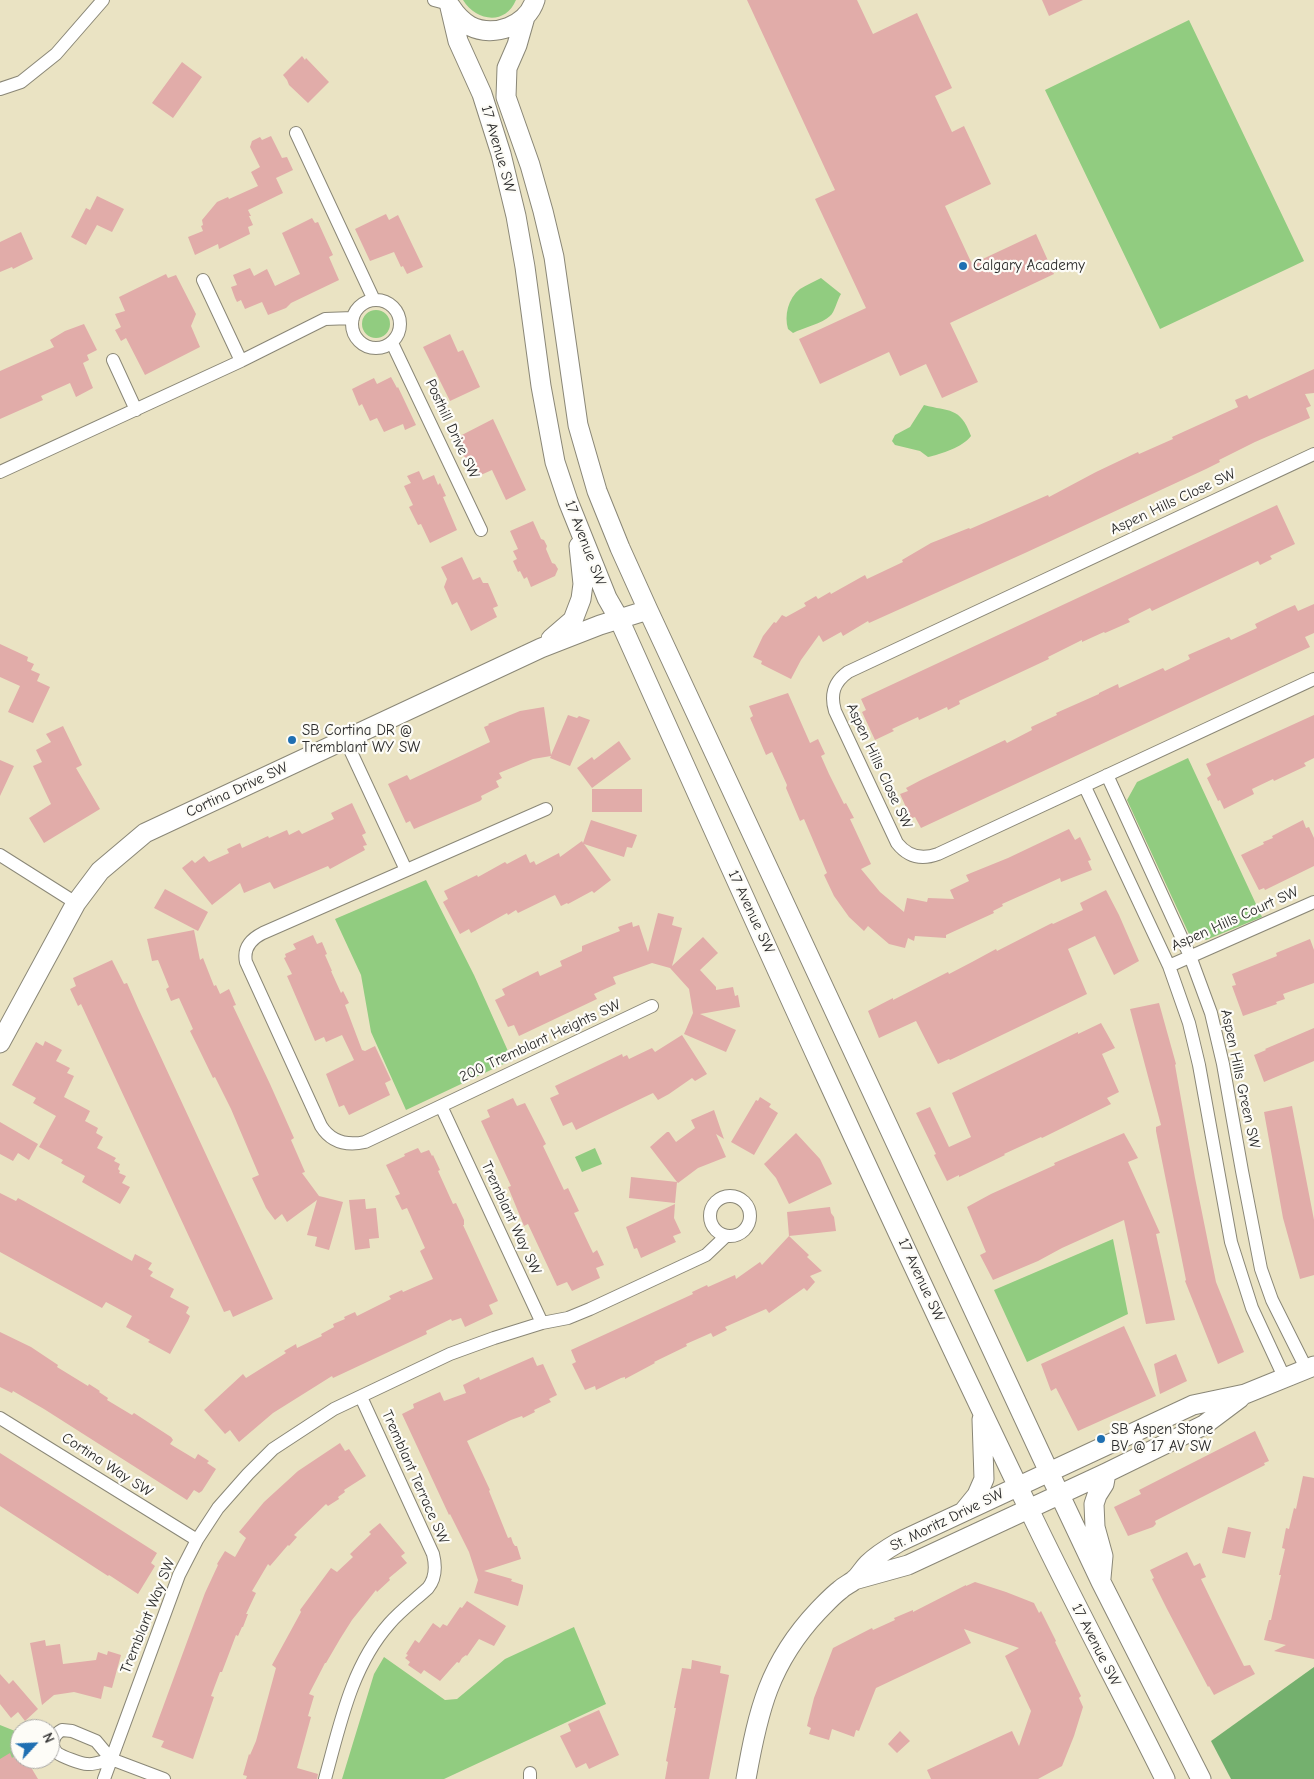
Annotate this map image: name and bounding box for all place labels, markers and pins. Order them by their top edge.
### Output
place label: Calgary Academy [973,257,1085,275]
marker: Calgary Academy [957,260,969,272]
place label: SB Cortina DR @ Tremblant WY SW [302,722,420,757]
marker: SB Cortina DR @ Tremblant WY SW [286,734,298,746]
place label: SB Aspen Stone BV @ 17 AV SW [1111,1421,1213,1456]
marker: SB Aspen Stone BV @ 17 AV SW [1095,1433,1107,1445]

